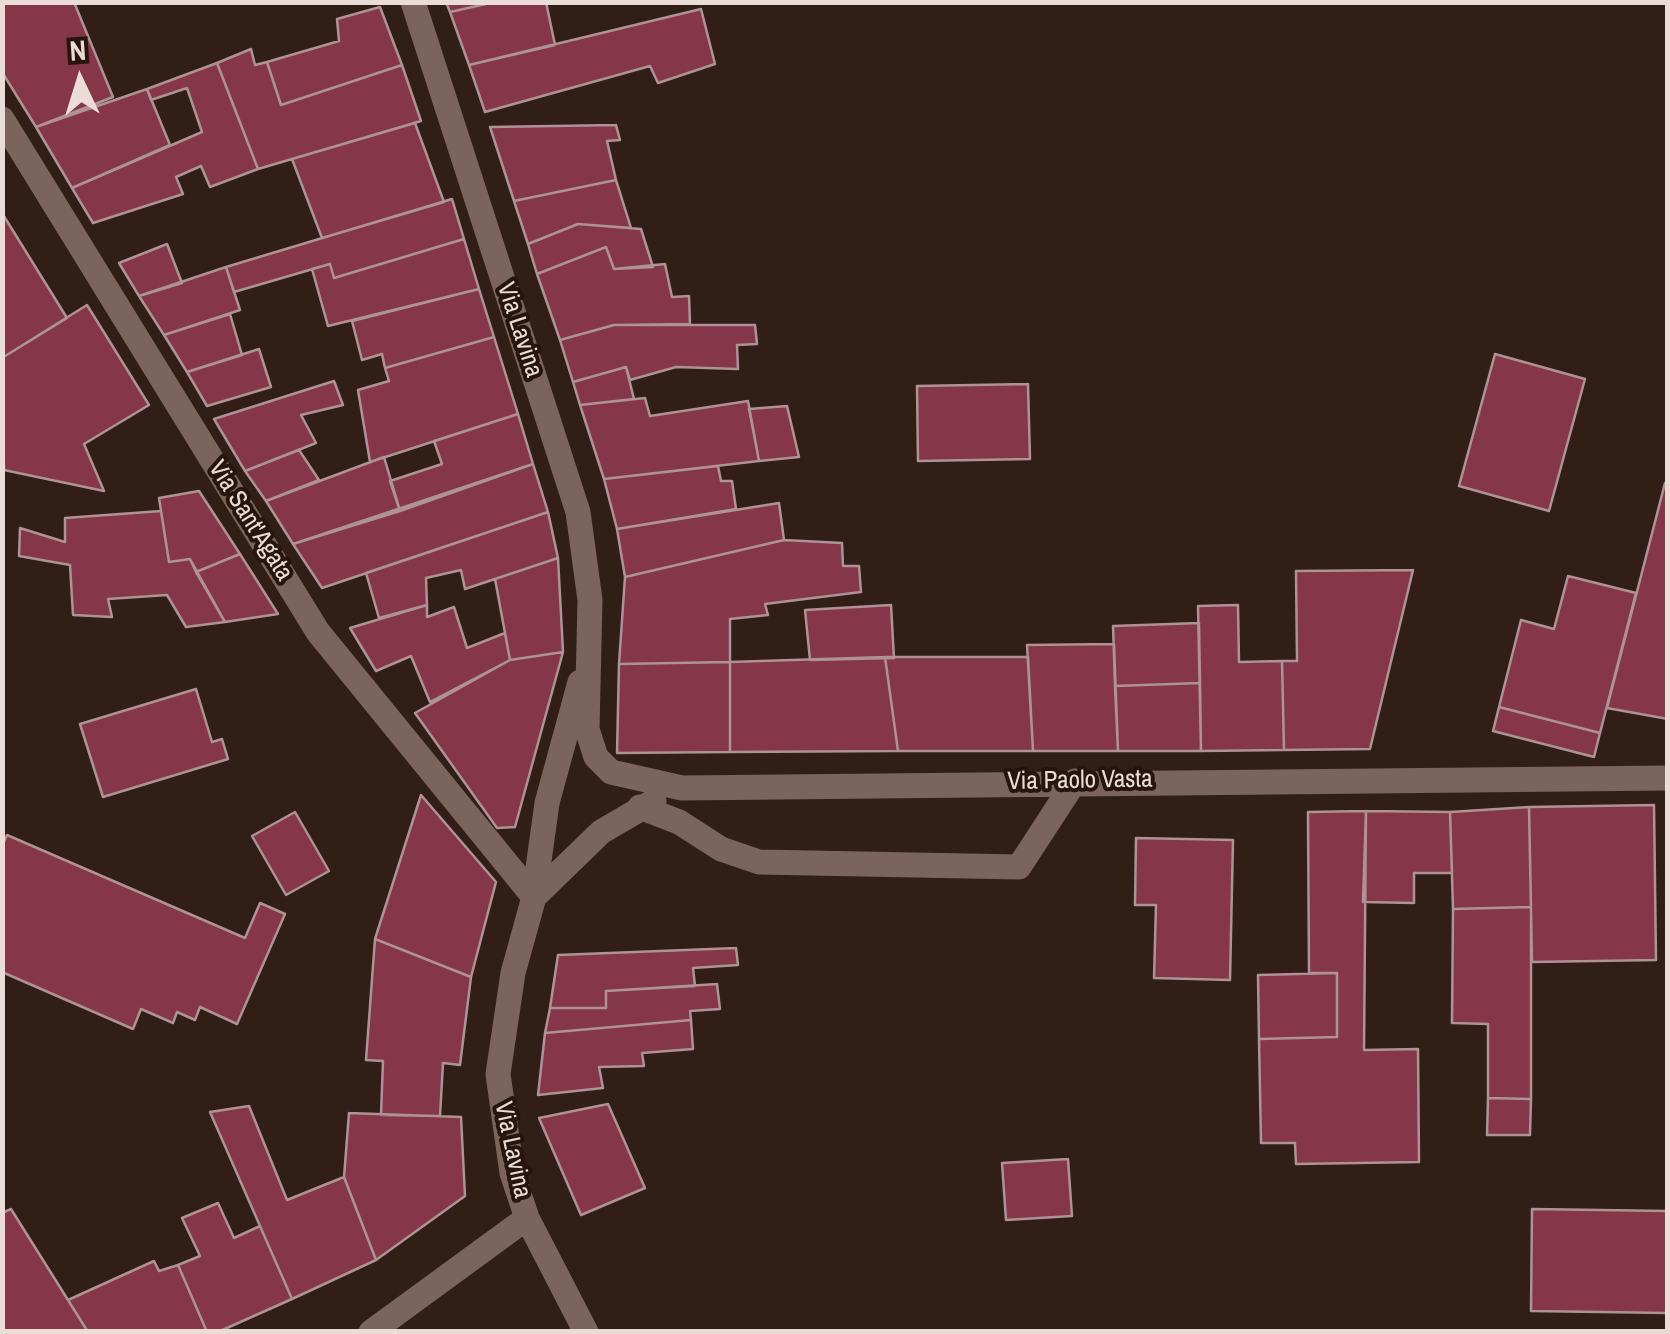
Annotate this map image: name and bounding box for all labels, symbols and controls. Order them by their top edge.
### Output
north arrow [30,30,130,130]
text: N [68,31,87,70]
street label: Via Lavina [490,279,548,381]
street label: Via Sant'Agata [201,455,299,587]
street label: Via Paolo Vasta [1007,765,1153,797]
street label: Via Lavina [487,1099,537,1201]

